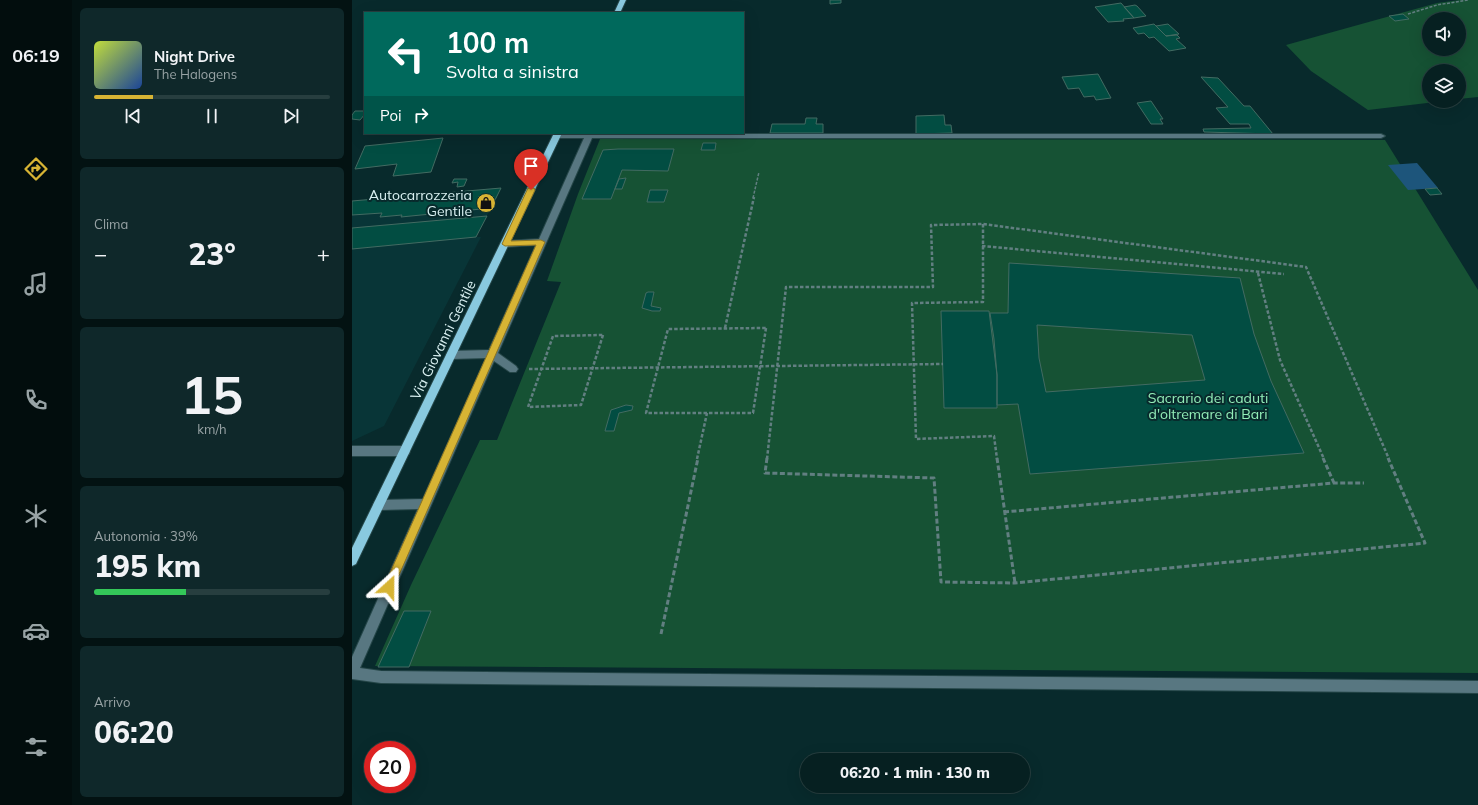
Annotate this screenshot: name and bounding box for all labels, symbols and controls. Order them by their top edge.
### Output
map controls [1422,12,1466,108]
button: sound [1422,12,1466,56]
text: 100 m [446,25,529,60]
icon: left [380,28,432,80]
text: 06:19 [12,44,60,67]
text: Night Drive [154,47,235,66]
text: Svolta a sinistra [446,60,579,83]
button: layers [1422,64,1466,108]
text: The Halogens [154,66,237,82]
icon: right [410,104,432,126]
icon: previous [122,105,144,127]
icon: pause [201,105,223,127]
icon: next [280,105,302,127]
text: Poi [380,106,402,125]
pin [514,149,548,190]
icon: directions [22,155,50,183]
icon: arrive [520,155,542,177]
place label: Autocarrozzeria Gentile [369,186,472,220]
shop icon: Autocarrozzeria Gentile [475,192,497,214]
text: Clima [94,216,128,232]
text: 23° [188,235,236,273]
text: − [94,240,107,268]
text: + [317,240,330,268]
icon: music [22,270,50,298]
street label: Via Giovanni Gentile [406,277,480,403]
text: 15 [181,362,243,427]
icon: phone [22,386,50,414]
park label: Sacrario dei caduti d'oltremare di Bari [1148,389,1268,423]
text: km/h [197,421,227,437]
icon: climate [22,502,50,530]
text: Autonomia · 39% [94,528,198,544]
text: 195 km [94,547,201,585]
position arrow [368,566,410,608]
icon: car [22,617,50,645]
text: Arrivo [94,694,130,710]
text: 06:20 [94,713,174,751]
icon: filters [22,733,50,761]
speed limit sign: 20 [364,741,416,793]
text: 06:20 · 1 min · 130 m [840,763,990,782]

